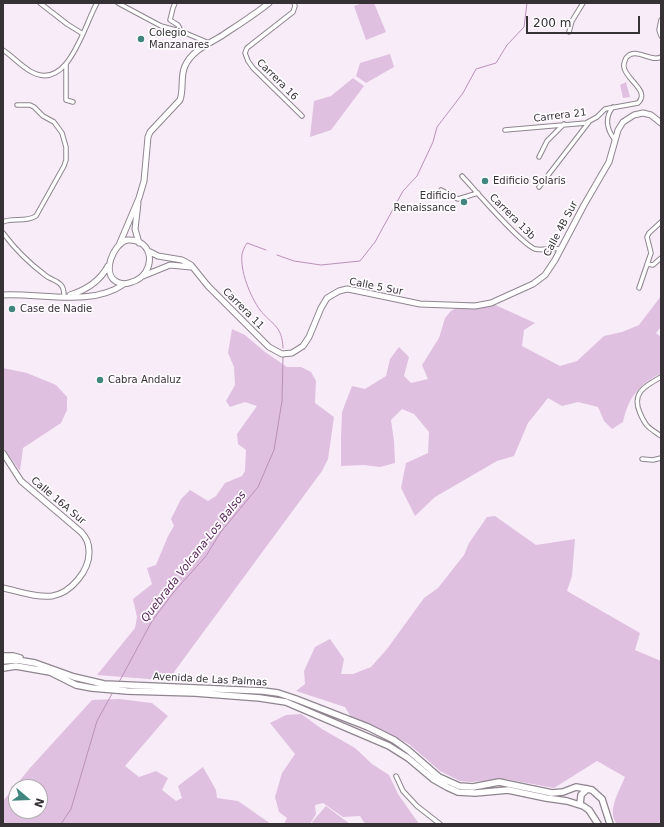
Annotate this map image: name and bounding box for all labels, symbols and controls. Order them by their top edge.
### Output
scale bar [528,8,642,34]
text: 200 m [533,16,571,30]
place label: Colegio Manzanares [149,27,209,50]
marker: Colegio Manzanares [136,34,146,44]
street label: Carrera 16 [254,57,300,103]
street label: Carrera 21 [533,107,587,125]
place label: Edificio Solaris [493,175,566,187]
marker: Edificio Solaris [480,176,490,186]
place label: Edificio Renaissance [394,190,456,214]
street label: Carrera 13b [487,192,537,242]
marker: Edificio Renaissance [459,197,469,207]
street label: Calle 4B Sur [541,199,581,259]
street label: Calle 5 Sur [348,276,404,298]
street label: Carrera 11 [220,286,266,332]
place label: Case de Nadie [20,303,92,315]
marker: Case de Nadie [7,304,17,314]
place label: Cabra Andaluz [108,374,181,386]
marker: Cabra Andaluz [95,375,105,385]
street label: Calle 16A Sur [28,475,88,527]
water label: Quebrada Volcana-Los Balsos [139,489,249,625]
street label: Avenida de Las Palmas [153,671,267,689]
north arrow [8,779,48,819]
text: N [31,796,47,809]

